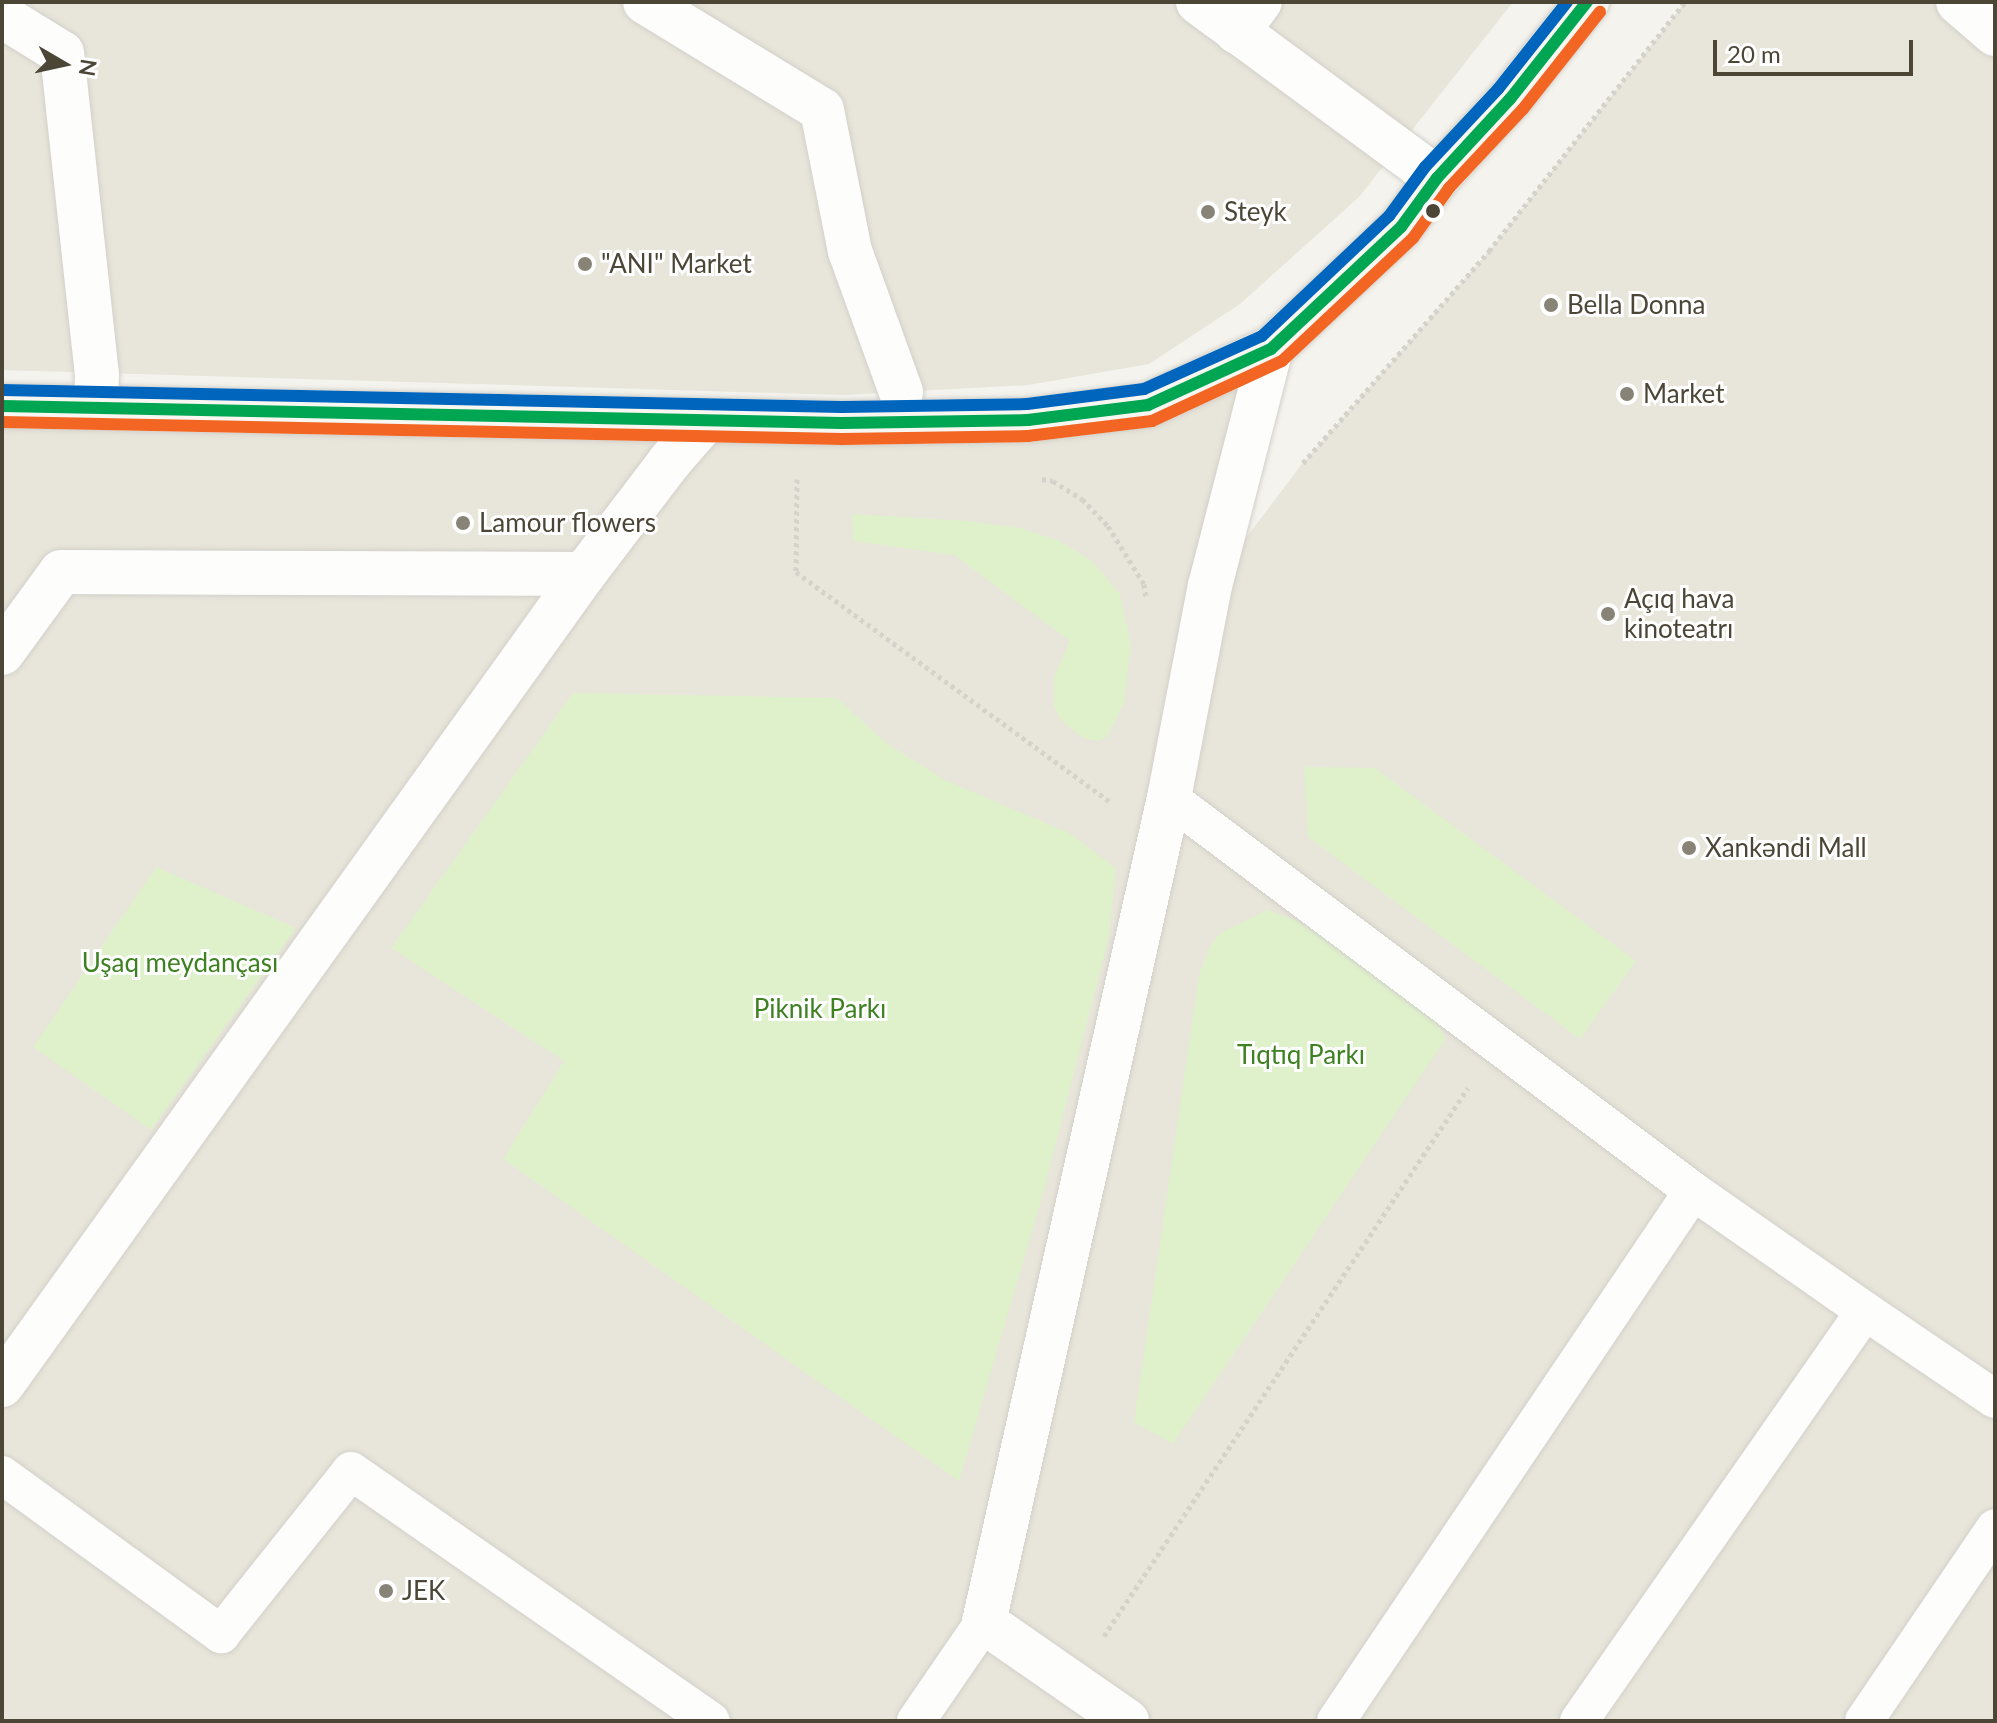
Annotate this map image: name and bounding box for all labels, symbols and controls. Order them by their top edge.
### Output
north arrow [24,24,104,104]
scale bar [1717,24,1917,74]
text: 20 m [1727,39,1781,68]
text: N [74,57,103,78]
place label: Steyk [1224,196,1287,228]
marker: Steyk [1199,203,1217,221]
unlabelled marker [1425,203,1441,219]
place label: "ANI" Market [601,248,752,280]
marker: "ANI" Market [576,255,594,273]
place label: Bella Donna [1567,289,1705,321]
marker: Bella Donna [1542,296,1560,314]
place label: Market [1643,378,1725,410]
marker: Market [1618,385,1636,403]
place label: Lamour flowers [479,507,657,539]
marker: Lamour flowers [454,514,472,532]
place label: Açıq hava kinoteatrı [1624,583,1734,644]
marker: Açıq hava kinoteatrı [1599,605,1617,623]
place label: Xankəndi Mall [1705,832,1867,864]
marker: Xankəndi Mall [1680,839,1698,857]
park label: Uşaq meydançası [82,947,278,979]
park label: Piknik Parkı [754,993,886,1025]
park label: Tıqtıq Parkı [1237,1039,1365,1071]
place label: JEK [402,1575,445,1607]
marker: JEK [377,1582,395,1600]

